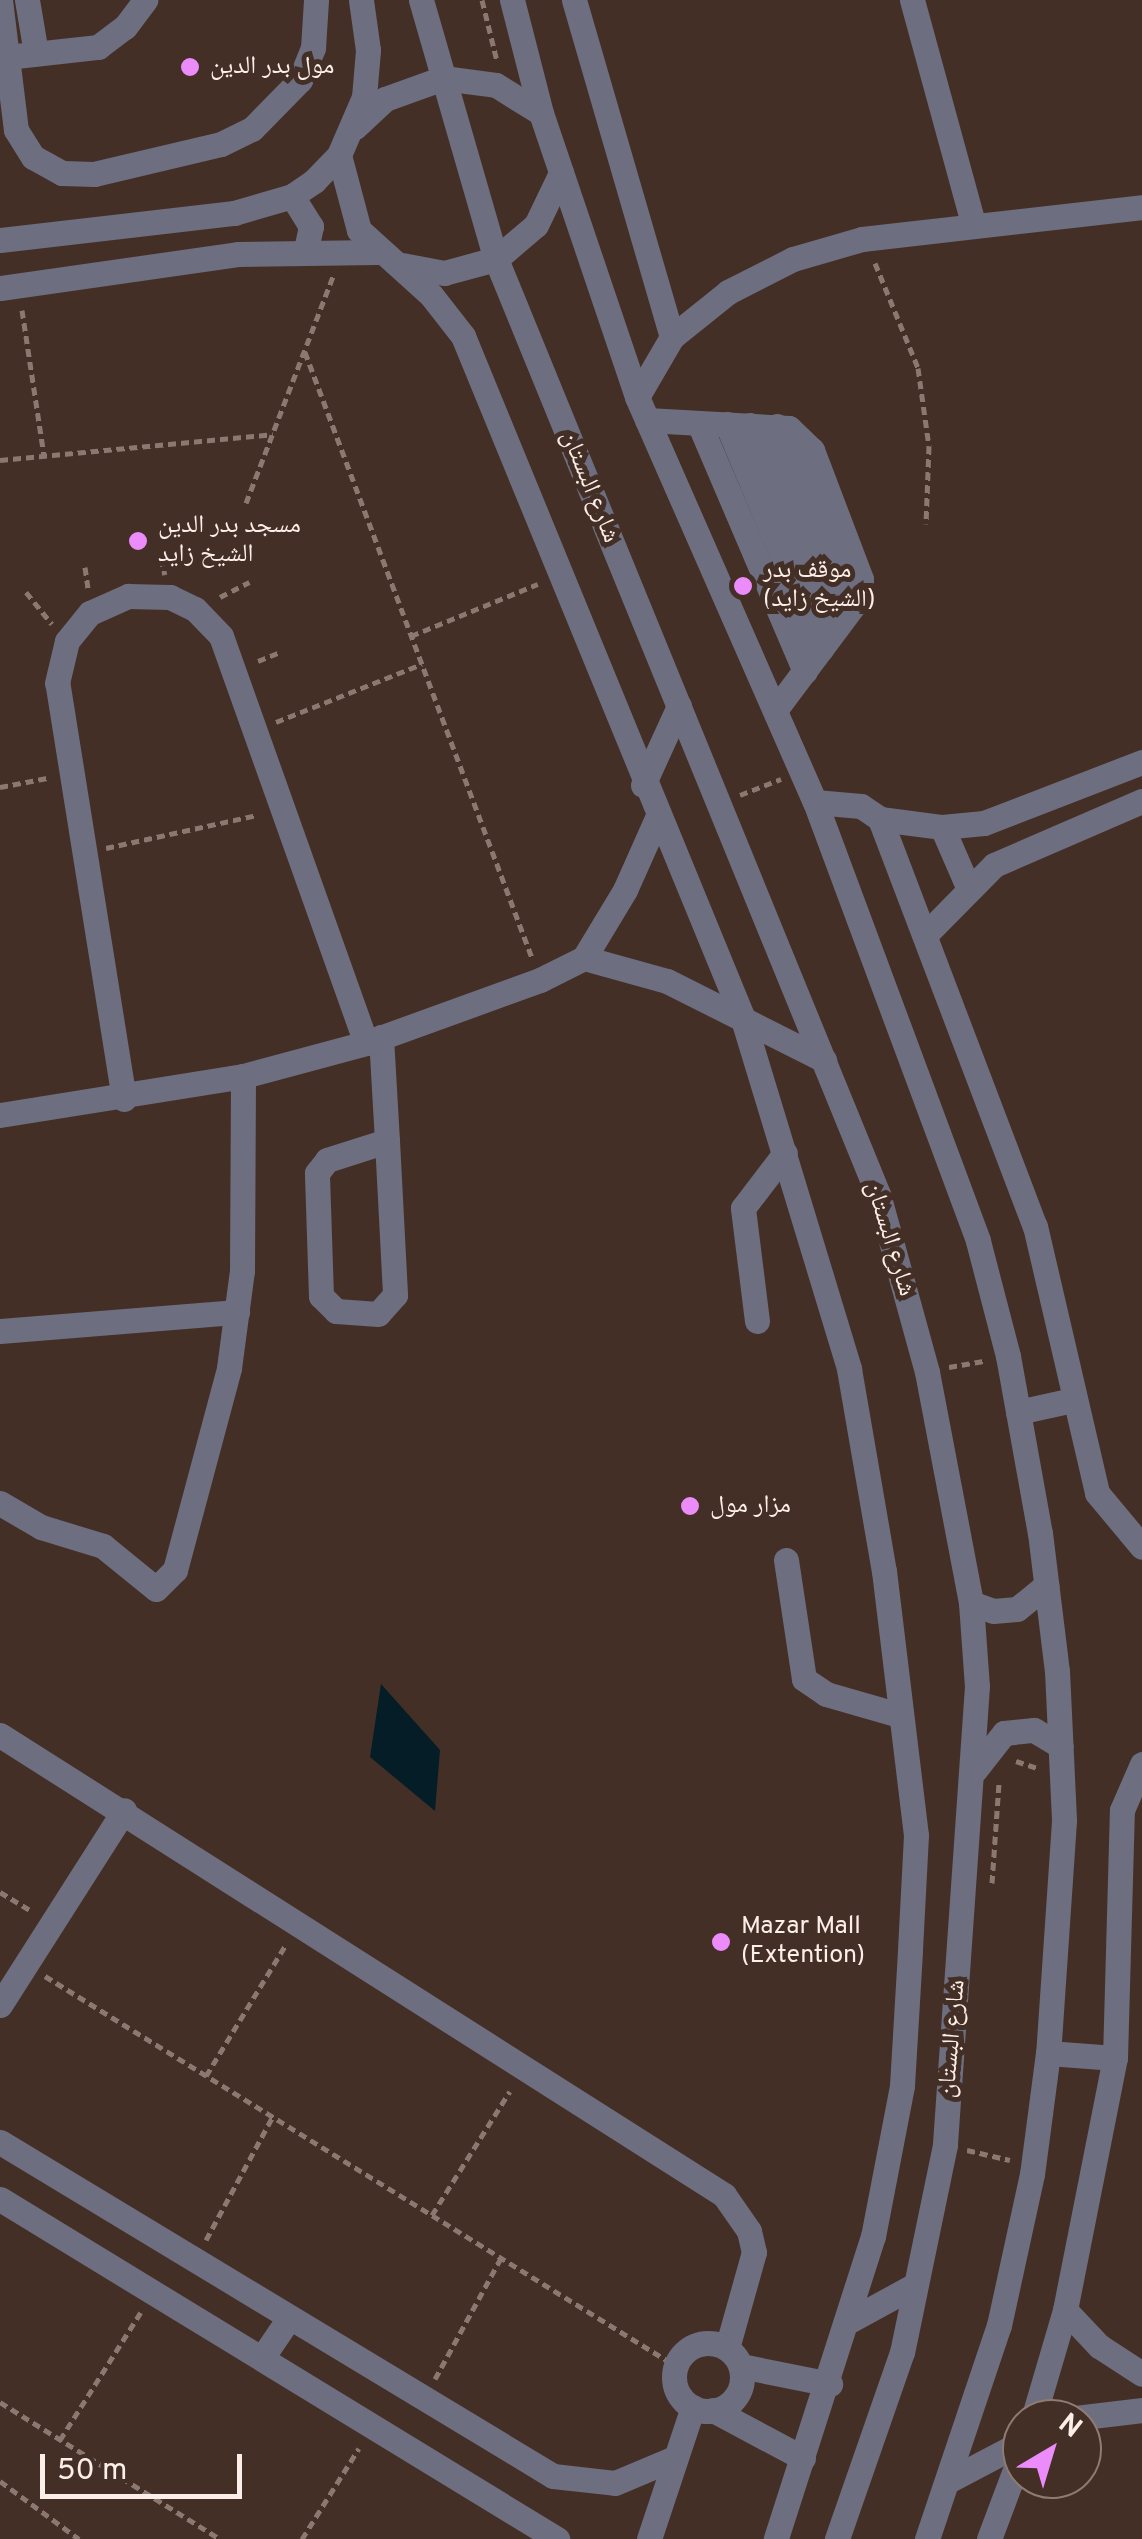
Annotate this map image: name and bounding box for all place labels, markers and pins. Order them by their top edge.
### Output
place label: مول بدر الدين [210,52,334,82]
marker: مول بدر الدين [179,56,201,78]
place label: مسجد بدر الدين الشيخ زايد [158,512,301,571]
marker: مسجد بدر الدين الشيخ زايد [127,530,149,552]
place label: موقف بدر (الشيخ زايد) [763,557,876,616]
marker: موقف بدر (الشيخ زايد) [732,575,754,597]
place label: مزار مول [710,1491,791,1521]
marker: مزار مول [679,1495,701,1517]
place label: Mazar Mall (Extention) [741,1913,865,1972]
marker: Mazar Mall (Extention) [710,1931,732,1953]

